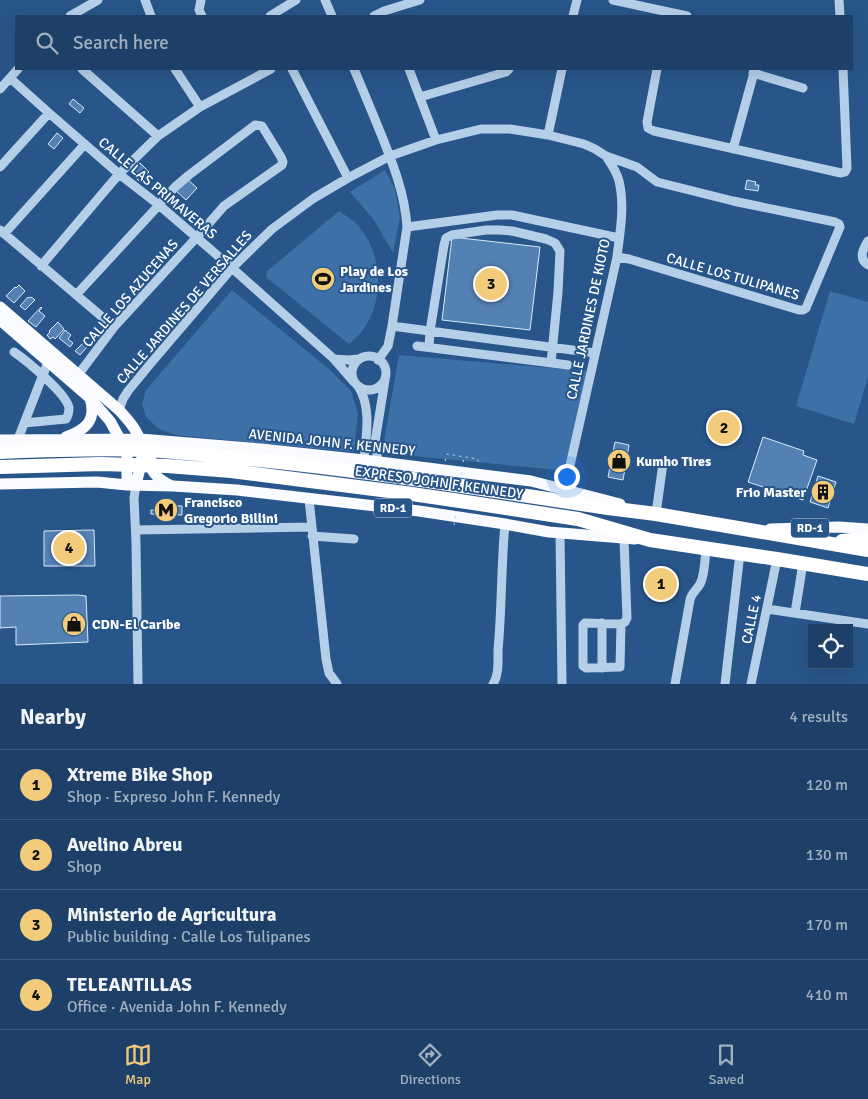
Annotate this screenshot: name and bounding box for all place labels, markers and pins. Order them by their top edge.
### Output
place label: Play de Los Jardines [340,263,408,296]
pin: 3 [475,265,507,303]
sports icon: Play de Los Jardines [310,266,336,292]
pin: 2 [708,409,740,447]
shop icon: Kumho Tires [606,448,632,474]
place label: Kumho Tires [636,453,711,470]
building icon: Frio Master [810,479,836,505]
place label: Frio Master [736,484,806,501]
place label: Francisco Gregorio Billini [184,494,278,527]
metro station icon: Francisco Gregorio Billini [153,497,179,523]
pin: 4 [53,529,85,567]
pin: 1 [645,565,677,603]
shop icon: CDN-El Caribe [61,611,87,637]
place label: CDN-El Caribe [92,616,181,633]

